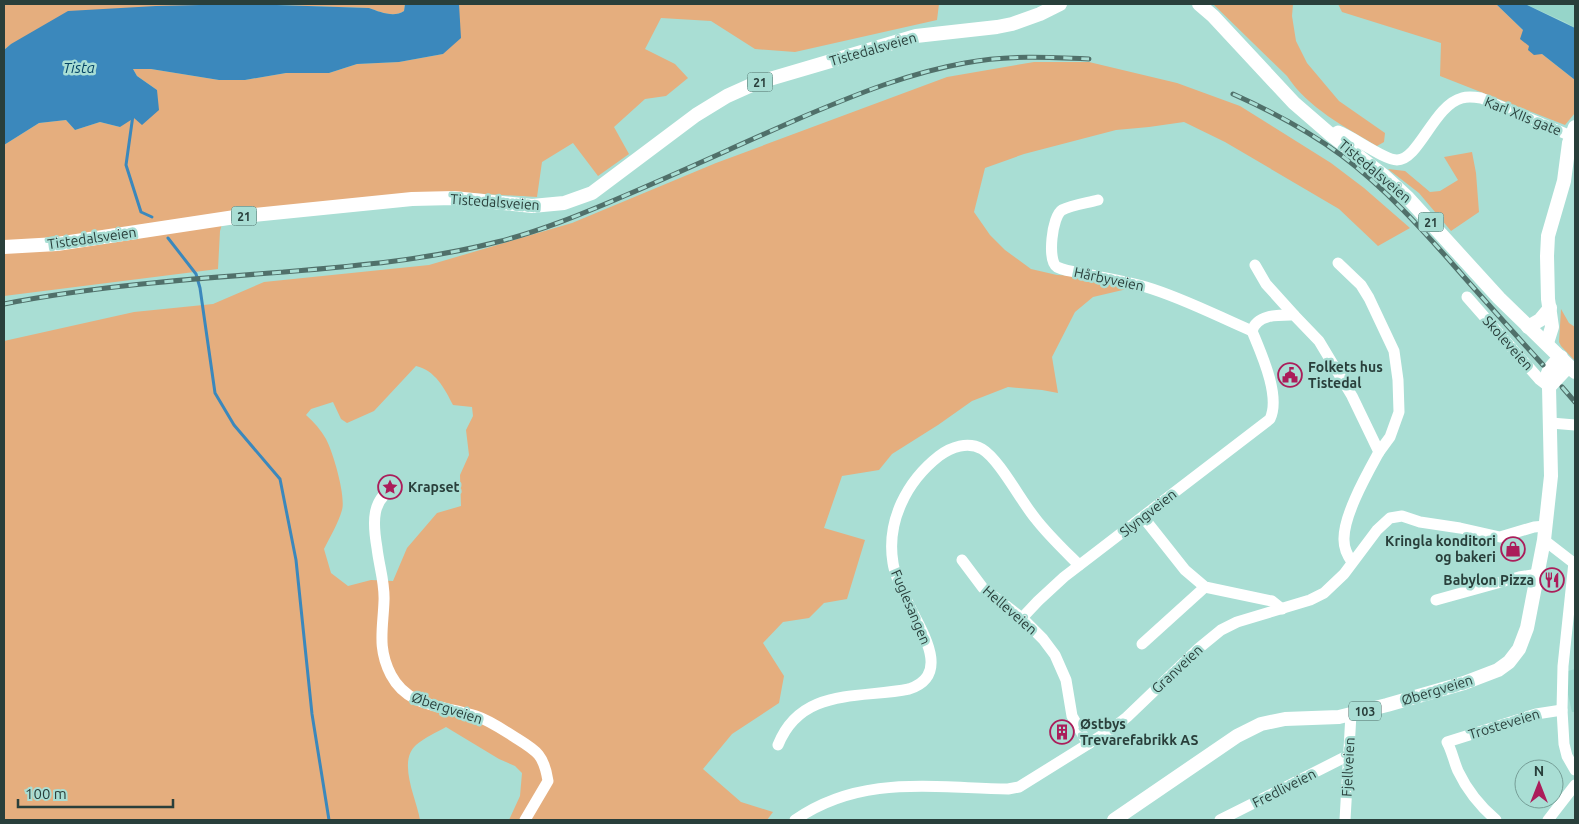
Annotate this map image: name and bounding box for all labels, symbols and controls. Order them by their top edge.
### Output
street label: Tistedalsveien [828,29,918,69]
water label: Tista [63,59,95,76]
road number: 21 [748,72,772,91]
street label: Karl XIIs gate [1482,93,1564,139]
street label: Tistedalsveien [1336,136,1414,206]
street label: Tistedalsveien [450,191,540,213]
road number: 21 [232,207,256,226]
road number: 21 [1418,212,1444,232]
street label: Tistedalsveien [47,224,137,252]
street label: Hårbyveien [1073,264,1145,294]
street label: Skoleveien [1480,313,1536,373]
place label: Folkets hus Tistedal [1308,359,1383,391]
public building icon: Folkets hus Tistedal [1277,362,1303,388]
place icon: Krapset [377,474,403,500]
place label: Krapset [408,479,460,495]
street label: Slyngveien [1117,486,1179,540]
place label: Kringla konditori og bakeri [1385,533,1496,565]
shop icon: Kringla konditori og bakeri [1500,536,1526,562]
street label: Fuglesangen [888,567,934,647]
restaurant icon: Babylon Pizza [1539,567,1565,593]
place label: Babylon Pizza [1443,572,1534,588]
street label: Helleveien [980,582,1040,638]
street label: Granveien [1148,642,1206,696]
street label: Øbergveien [1399,672,1475,708]
street label: Øbergveien [409,689,485,727]
road number: 103 [1349,701,1381,720]
street label: Trosteveien [1466,706,1542,742]
place label: Østbys Trevarefabrikk AS [1080,716,1198,748]
building icon: Østbys Trevarefabrikk AS [1049,719,1075,745]
street label: Fjellveien [1338,737,1358,797]
north arrow [1514,759,1564,809]
text: N [1534,763,1544,779]
street label: Fredliveien [1250,765,1318,811]
scale bar [18,776,172,808]
text: 100 m [25,785,67,802]

